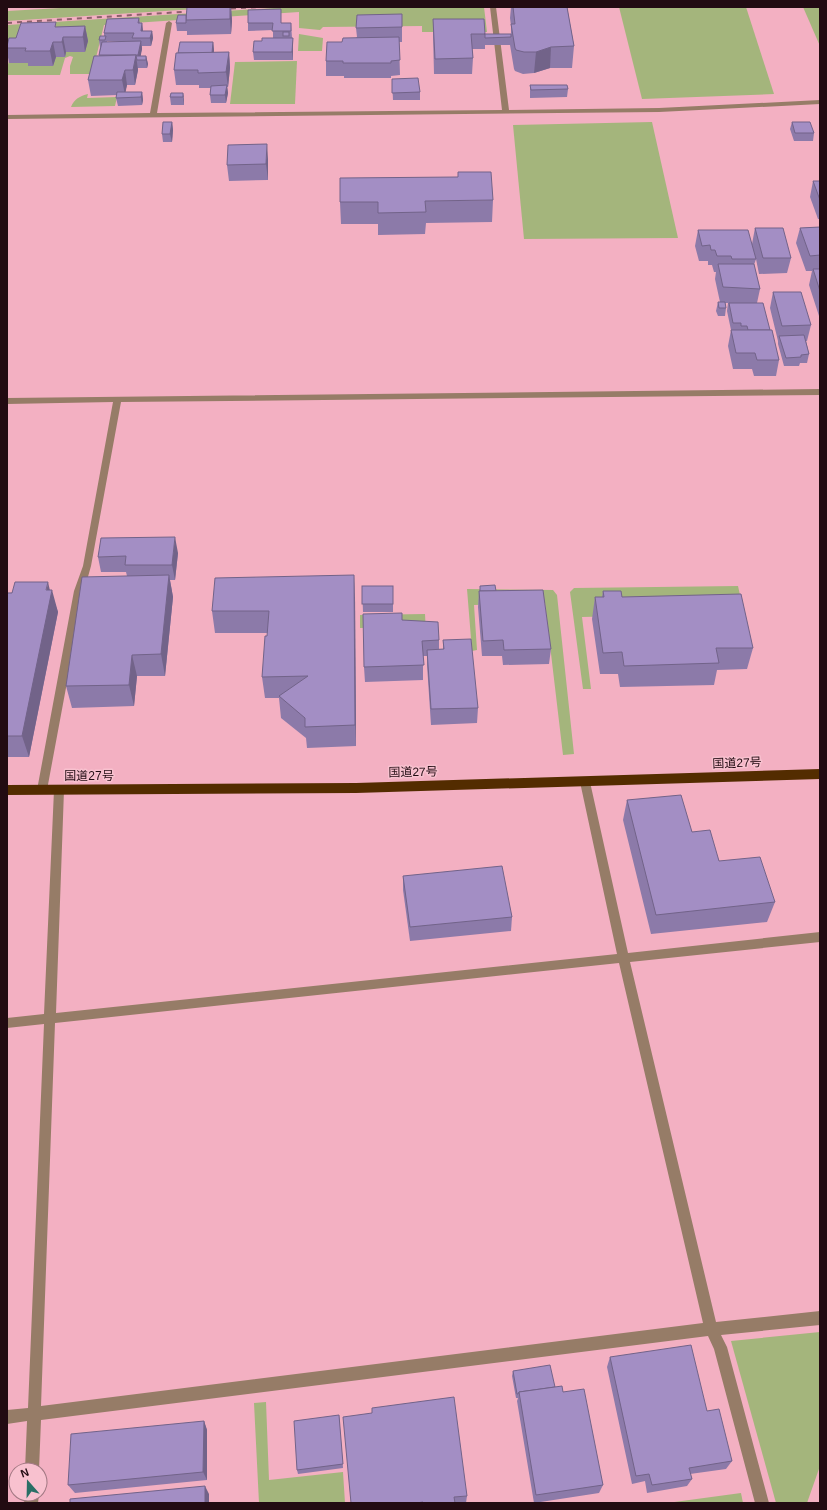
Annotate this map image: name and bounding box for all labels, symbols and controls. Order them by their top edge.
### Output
street label: 国道27号 [712,755,762,771]
street label: 国道27号 [388,765,438,779]
street label: 国道27号 [64,769,114,783]
north arrow [8,1462,48,1502]
text: N [19,1466,30,1480]

